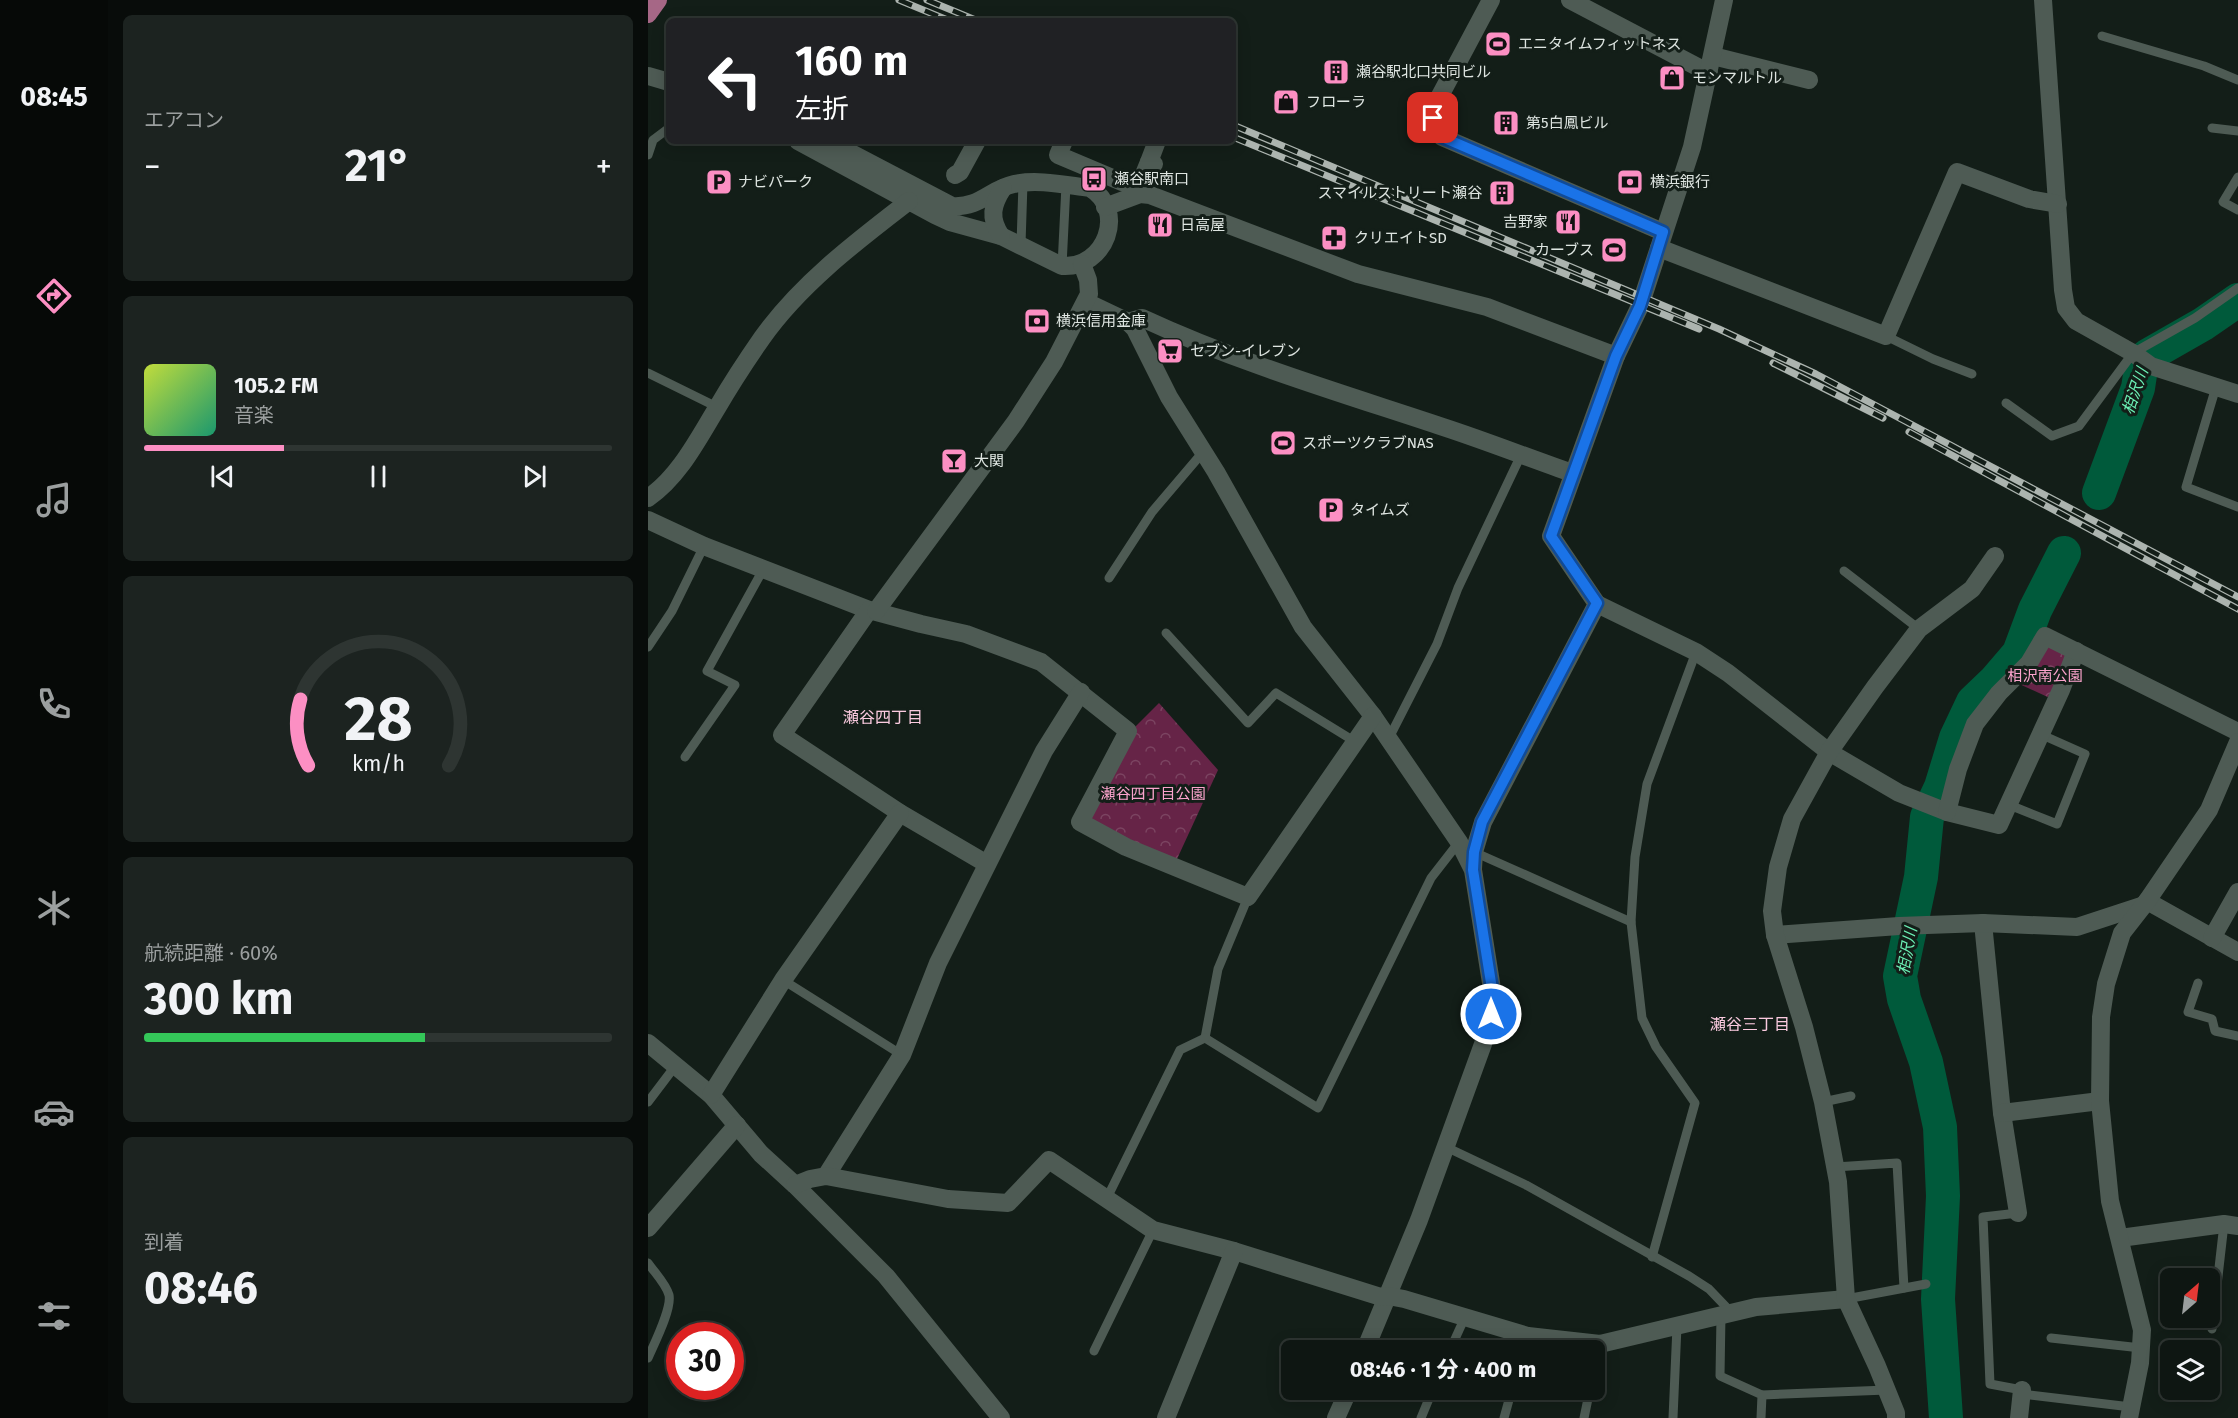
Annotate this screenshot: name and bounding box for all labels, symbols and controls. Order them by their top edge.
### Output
sports icon: エニタイムフィットネス [1483,29,1513,59]
place label: エニタイムフィットネス [1518,35,1682,53]
text: 160 m [795,36,908,86]
icon: left [696,42,774,120]
building icon: 瀬谷駅北口共同ビル [1321,57,1351,87]
place label: 瀬谷駅北口共同ビル [1356,63,1491,81]
shop icon: モンマルトル [1657,63,1687,93]
place label: モンマルトル [1692,69,1782,87]
text: 08:45 [20,81,88,113]
shop icon: フローラ [1271,87,1301,117]
pin [1407,92,1458,143]
text: 左折 [795,93,849,125]
place label: フローラ [1306,93,1366,111]
icon: arrive [1416,101,1449,134]
text: エアコン [144,108,224,132]
building icon: 第5白鳳ビル [1491,108,1521,138]
place label: 第5白鳳ビル [1526,114,1609,132]
text: 21° [345,139,411,193]
text: − [144,147,161,187]
text: + [596,147,612,187]
bus stop icon: 瀬谷駅南口 [1079,164,1109,194]
parking icon: ナビパーク [704,167,734,197]
bank icon: 横浜銀行 [1615,167,1645,197]
place label: 瀬谷駅南口 [1114,170,1189,188]
place label: ナビパーク [738,173,813,191]
place label: 横浜銀行 [1650,173,1710,191]
building icon: スマイルストリート瀬谷 [1487,178,1517,208]
place label: スマイルストリート瀬谷 [1317,184,1482,202]
restaurant icon: 吉野家 [1553,207,1583,237]
restaurant icon: 日高屋 [1145,210,1175,240]
place label: 吉野家 [1503,213,1548,231]
place label: 日高屋 [1180,216,1225,234]
pharmacy icon: クリエイトSD [1319,223,1349,253]
place label: クリエイトSD [1354,229,1447,247]
sports icon: カーブス [1599,235,1629,265]
place label: カーブス [1535,241,1594,259]
icon: directions [33,275,75,317]
bank icon: 横浜信用金庫 [1022,306,1052,336]
place label: 横浜信用金庫 [1056,312,1146,330]
supermarket icon: セブン-イレブン [1155,336,1185,366]
place label: セブン-イレブン [1190,342,1301,360]
water label: 相沢川 [2118,363,2152,417]
text: 105.2 FM [234,372,318,399]
text: 音楽 [234,403,274,427]
sports icon: スポーツクラブNAS [1268,428,1298,458]
place label: スポーツクラブNAS [1302,434,1434,452]
bar icon: 大関 [939,446,969,476]
place label: 大関 [974,452,1004,470]
icon: previous [206,460,239,493]
icon: pause [362,460,395,493]
icon: next [518,460,551,493]
icon: music [33,479,75,521]
parking icon: タイムズ [1316,495,1346,525]
place label: タイムズ [1350,501,1410,519]
park label: 相沢南公園 [2007,667,2083,685]
text: 28 [344,682,412,757]
icon: phone [33,683,75,725]
district label: 瀬谷四丁目 [843,708,923,727]
text: km/h [351,751,405,777]
park label: 瀬谷四丁目公園 [1100,785,1206,803]
icon: climate [33,887,75,929]
water label: 相沢川 [1893,924,1921,976]
text: 航続距離 · 60% [144,941,278,965]
text: 300 km [144,972,294,1026]
position arrow [1459,982,1523,1046]
district label: 瀬谷三丁目 [1710,1015,1790,1034]
icon: car [33,1091,75,1133]
text: 到着 [144,1230,184,1254]
text: 08:46 [144,1261,258,1315]
north arrow [2160,1268,2220,1328]
map controls [2160,1268,2220,1400]
icon: filters [33,1295,75,1337]
speed limit sign: 30 [666,1322,744,1400]
button: layers [2160,1340,2220,1400]
text: 08:46 · 1 分 · 400 m [1350,1356,1536,1383]

